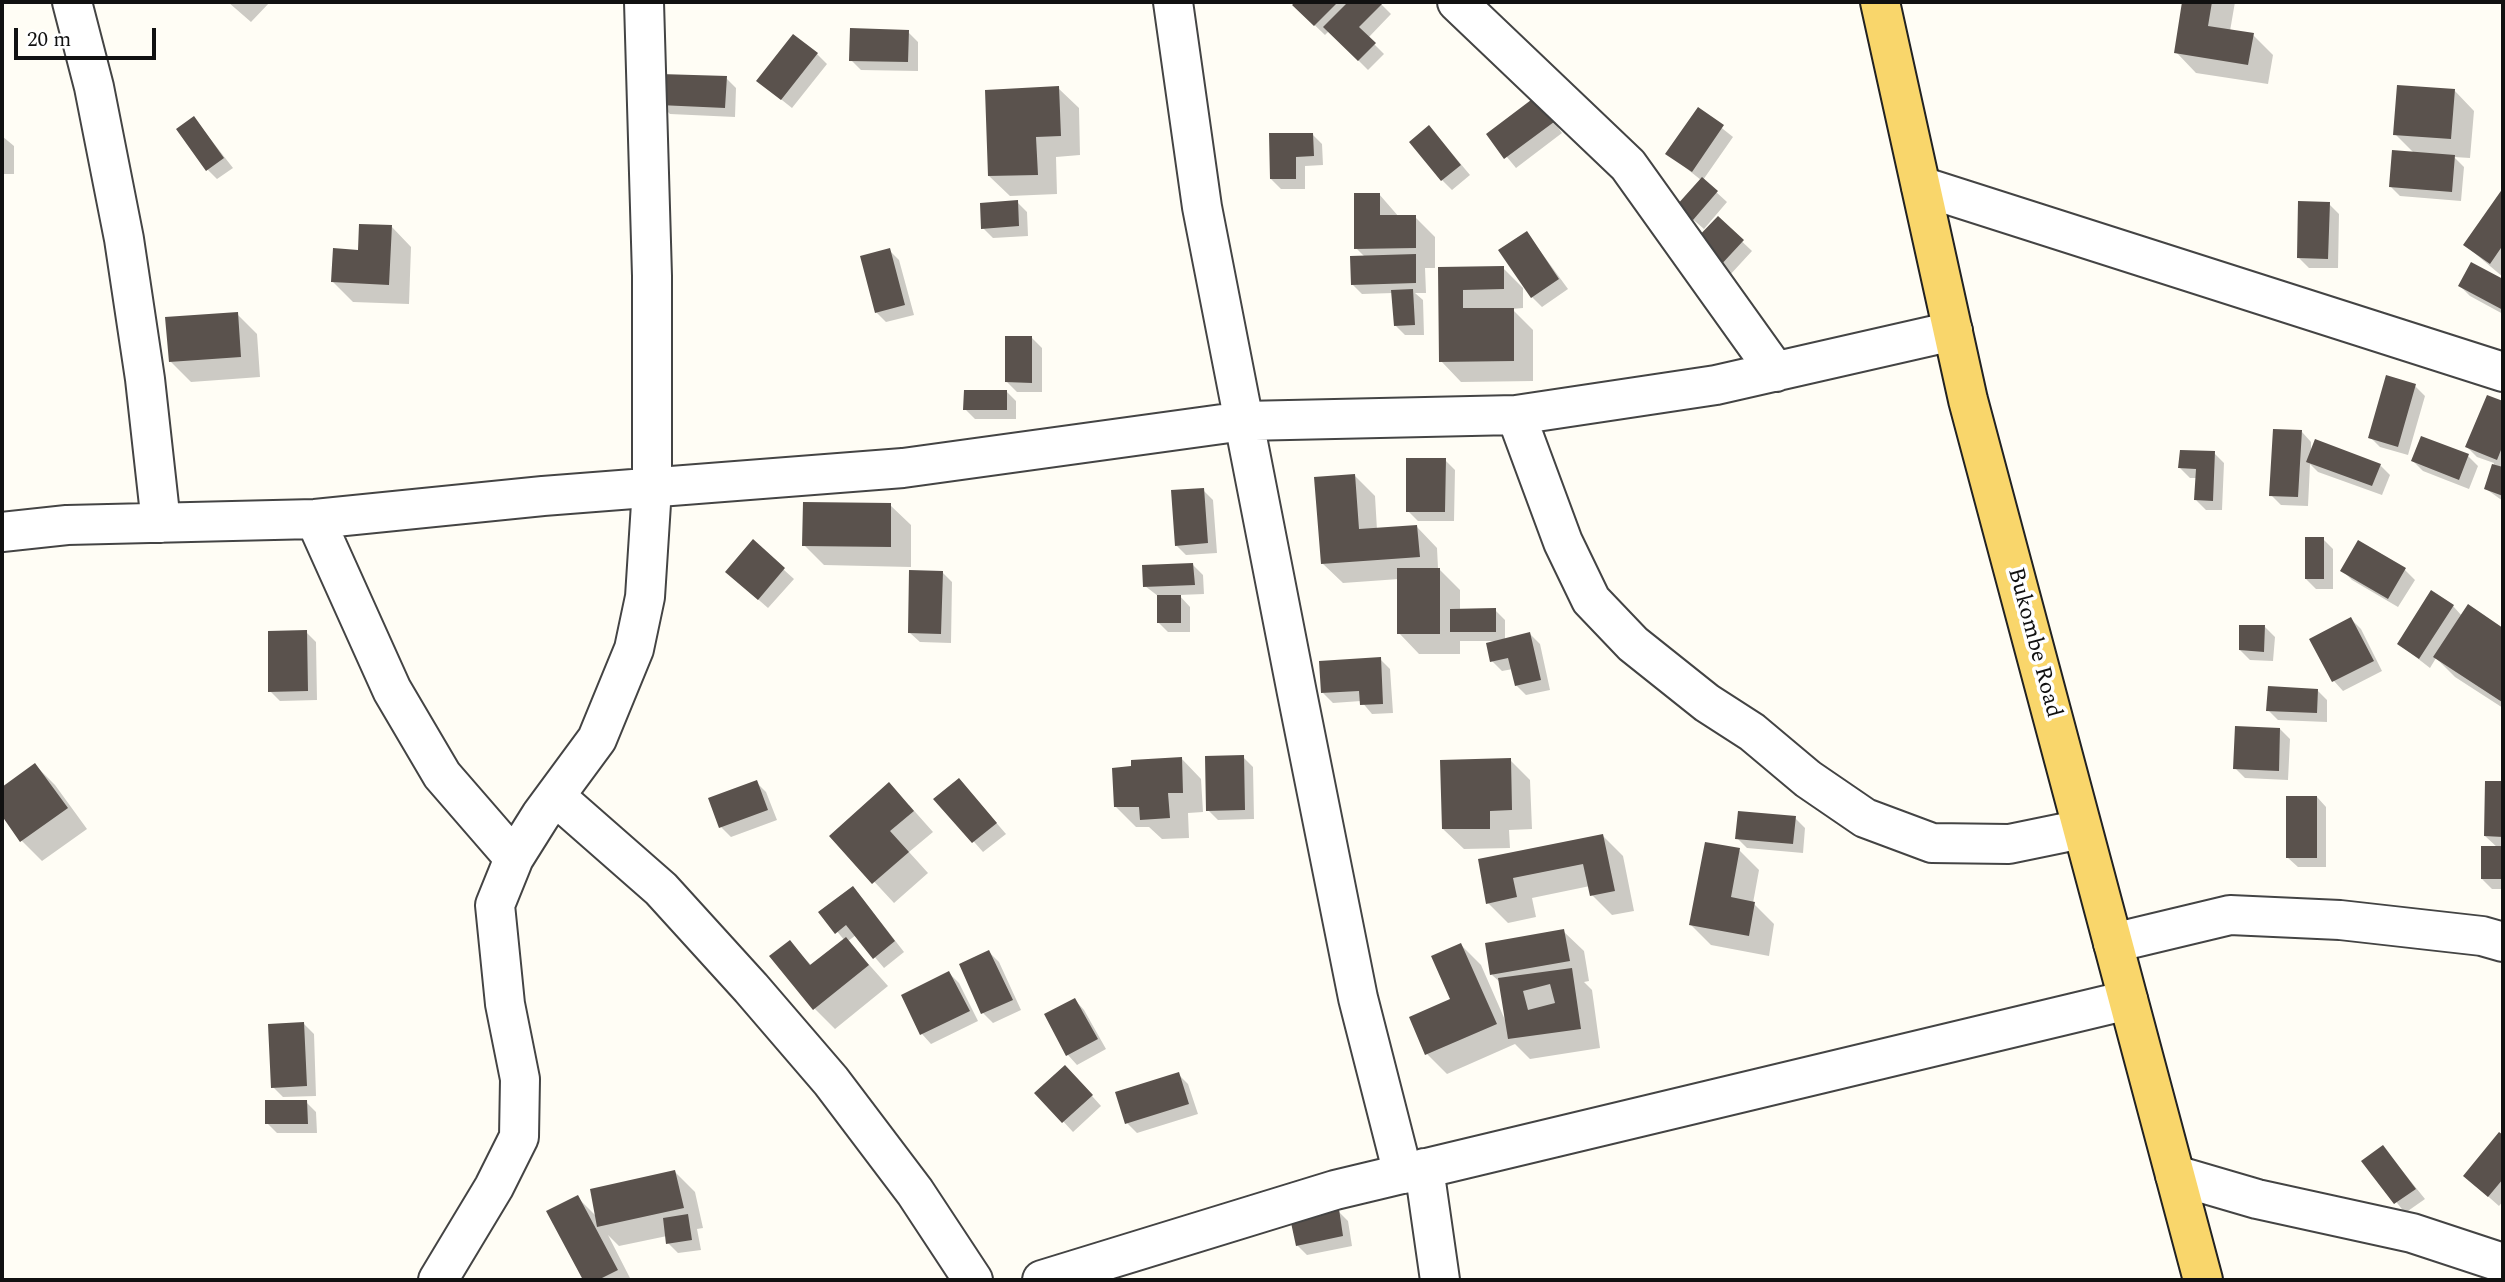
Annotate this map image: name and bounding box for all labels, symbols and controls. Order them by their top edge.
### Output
scale bar [18,14,159,58]
text: 20 m [27,24,71,56]
street label: Bukombe Road [2000,565,2066,721]

